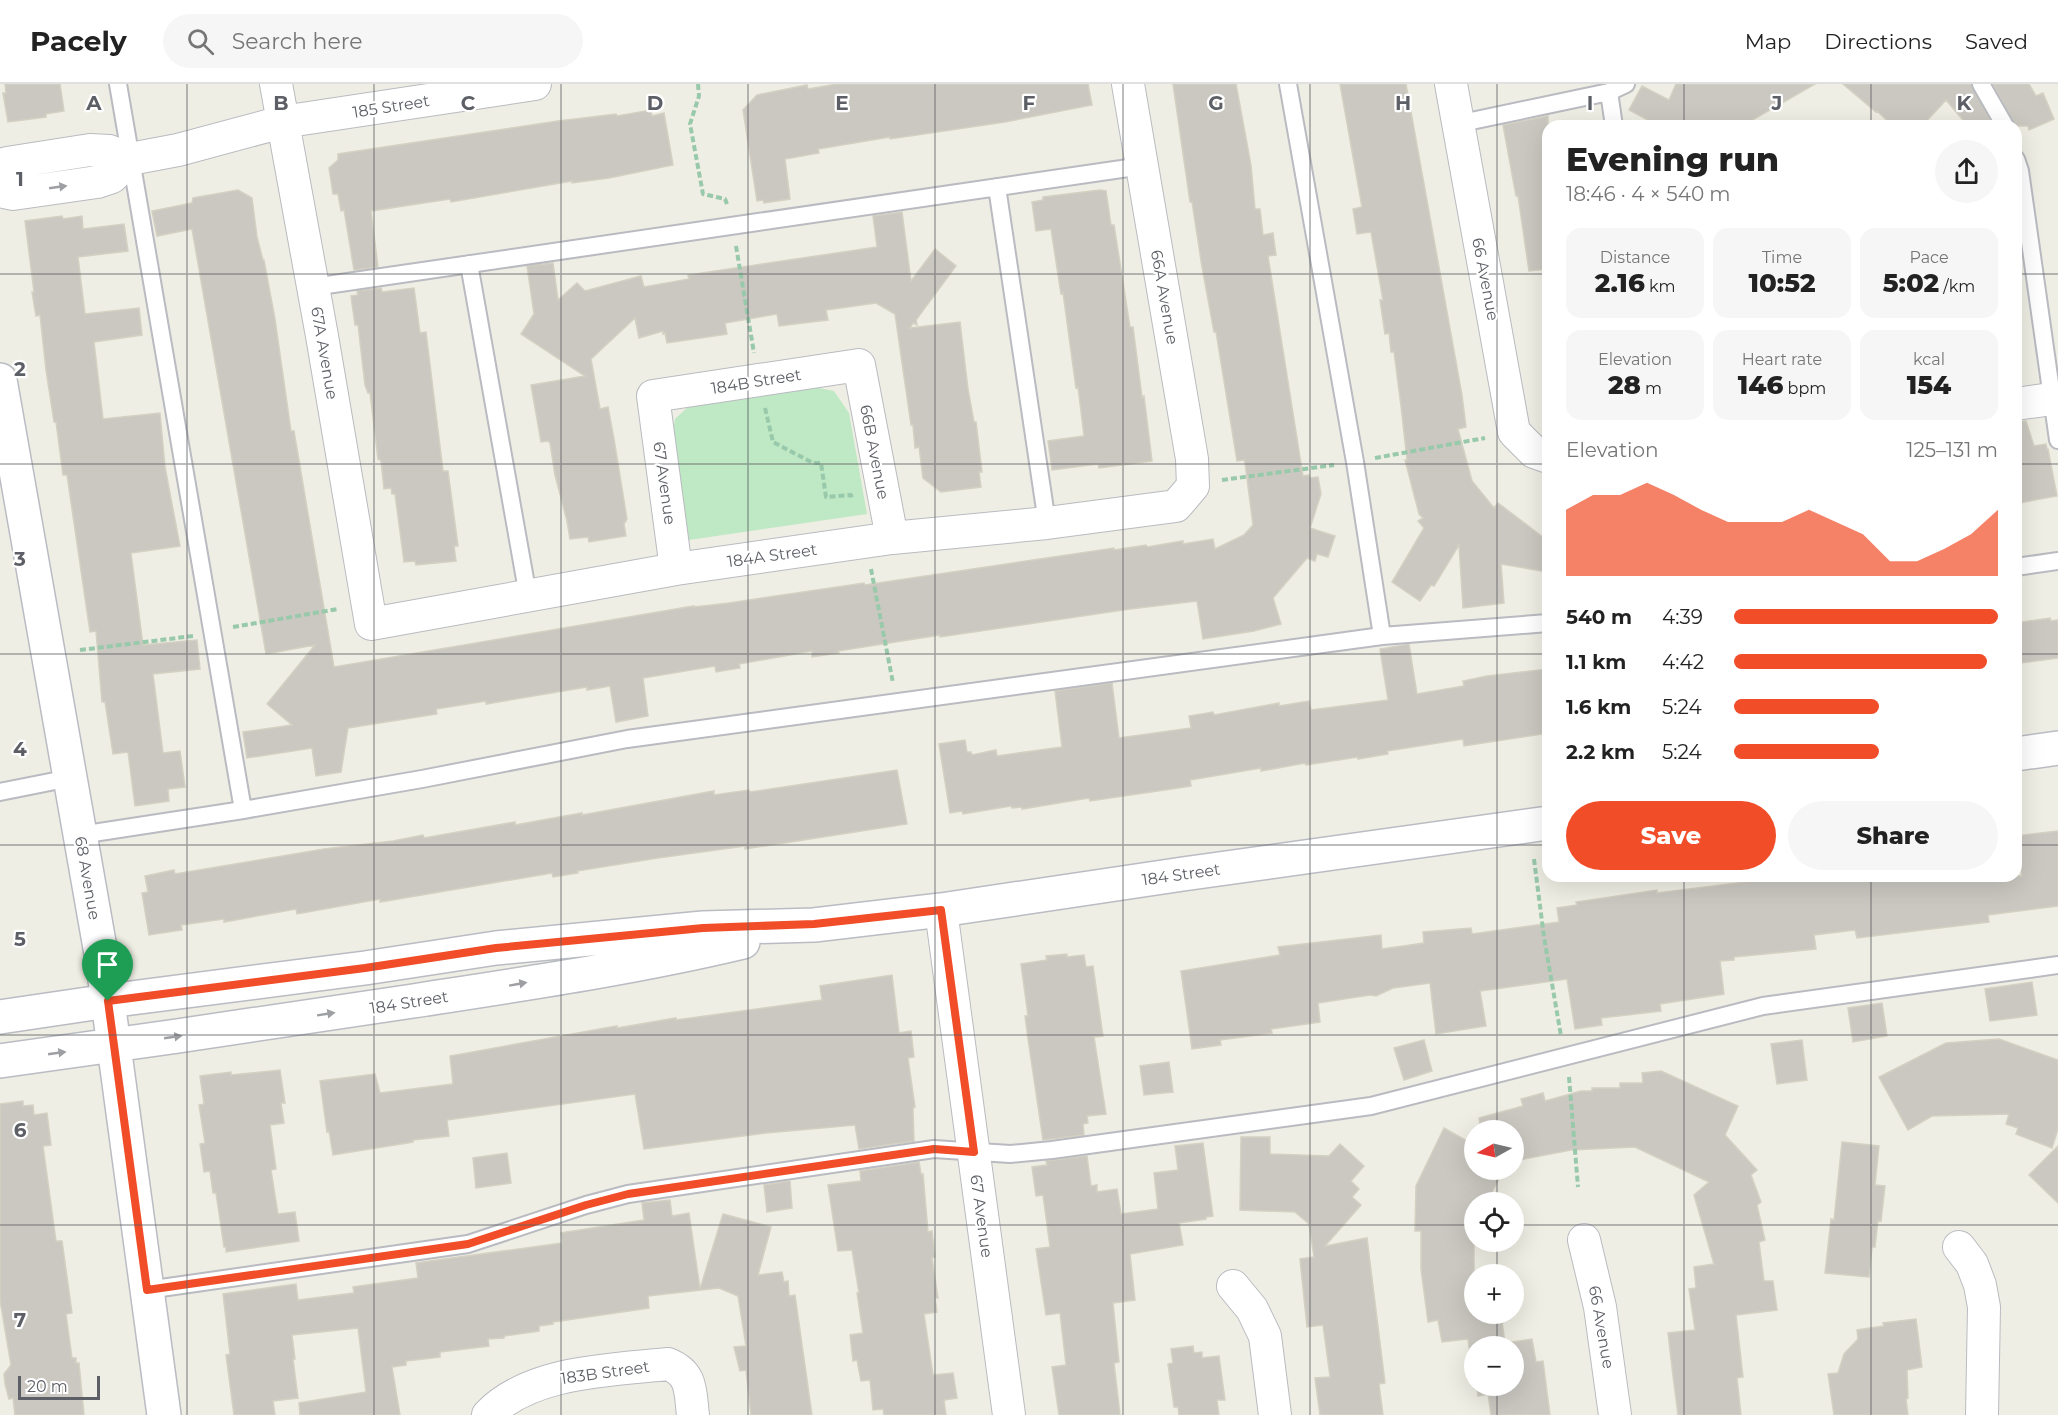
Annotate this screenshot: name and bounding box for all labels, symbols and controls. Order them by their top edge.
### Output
search box [163,14,583,68]
text: Pacely [30,24,127,58]
icon: search [184,25,217,58]
text: Search here [232,28,363,55]
text: Map [1745,29,1791,54]
text: Directions [1824,29,1932,54]
text: Saved [1965,29,2028,54]
text: A [85,91,102,115]
text: B [273,91,289,115]
street label: 185 Street [351,91,431,122]
text: C [461,91,476,115]
text: D [647,91,663,115]
text: E [835,91,849,115]
text: F [1023,91,1036,115]
text: G [1208,91,1224,115]
text: H [1395,91,1411,115]
text: I [1587,91,1593,115]
text: J [1771,91,1782,115]
text: K [1957,91,1973,115]
text: Evening run [1566,139,1779,179]
button: share [1935,140,1998,203]
text: 1 [16,167,24,191]
text: 18:46 · 4 × 540 m [1566,182,1731,206]
one-way arrow [48,183,67,192]
street label: 66 Avenue [1468,236,1503,322]
street label: 66A Avenue [1147,248,1182,346]
text: Distance [1600,248,1670,267]
text: Time [1762,248,1802,267]
text: Pace [1909,248,1949,267]
text: 2.16 [1595,267,1645,299]
text: 10:52 [1749,267,1815,299]
text: 5:02 [1883,267,1939,299]
text: km [1645,277,1675,296]
text: /km [1939,277,1975,296]
street label: 67A Avenue [307,305,342,401]
text: Elevation [1598,350,1672,369]
text: Heart rate [1742,350,1822,369]
text: kcal [1913,350,1945,369]
text: 2 [14,357,26,381]
street label: 184B Street [710,365,803,398]
text: 28 [1608,369,1641,401]
text: 146 [1738,369,1783,401]
text: 154 [1907,369,1951,401]
text: m [1641,379,1662,398]
text: bpm [1783,379,1826,398]
street label: 66B Avenue [856,403,893,501]
text: Elevation [1566,438,1658,462]
text: 125–131 m [1906,438,1998,462]
street label: 67 Avenue [649,440,680,526]
street label: 184A Street [726,540,819,571]
text: 3 [13,547,26,571]
text: 540 m [1566,605,1632,629]
text: 4:39 [1662,605,1703,629]
text: 1.1 km [1566,650,1626,674]
text: 4:42 [1662,650,1704,674]
text: 1.6 km [1566,695,1631,719]
text: 5:24 [1662,695,1702,719]
text: 4 [13,737,27,761]
text: 2.2 km [1566,740,1635,764]
text: 5:24 [1662,740,1702,764]
button: Save [1566,801,1776,870]
button: Share [1788,801,1998,870]
street label: 68 Avenue [71,835,104,921]
street label: 184 Street [1141,860,1222,889]
text: 5 [14,927,26,951]
pin [82,939,133,1001]
icon: arrive [91,948,124,981]
one-way arrow [509,980,528,989]
street label: 184 Street [369,987,450,1018]
one-way arrow [316,1010,335,1019]
one-way arrow [163,1033,182,1042]
one-way arrow [48,1048,67,1058]
text: 6 [14,1118,27,1142]
north arrow [1464,1120,1524,1180]
map controls [1464,1120,1524,1396]
street label: 67 Avenue [966,1173,997,1259]
button: locate [1464,1192,1524,1252]
button: + [1464,1264,1524,1324]
street label: 66 Avenue [1585,1284,1618,1370]
text: 7 [14,1308,26,1332]
button: − [1464,1336,1524,1396]
street label: 183B Street [559,1357,651,1388]
scale bar [18,1373,100,1400]
text: 20 m [27,1377,68,1396]

